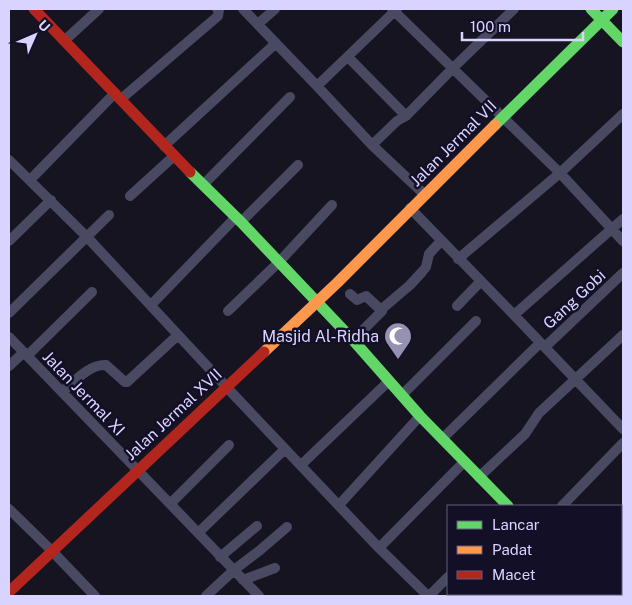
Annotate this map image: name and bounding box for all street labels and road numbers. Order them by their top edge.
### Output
street label: Jalan Jermal VII [406,96,500,190]
street label: Gang Gobi [539,266,609,333]
street label: Jalan Jermal XI [39,347,129,440]
street label: Jalan Jermal XVII [121,365,226,464]

